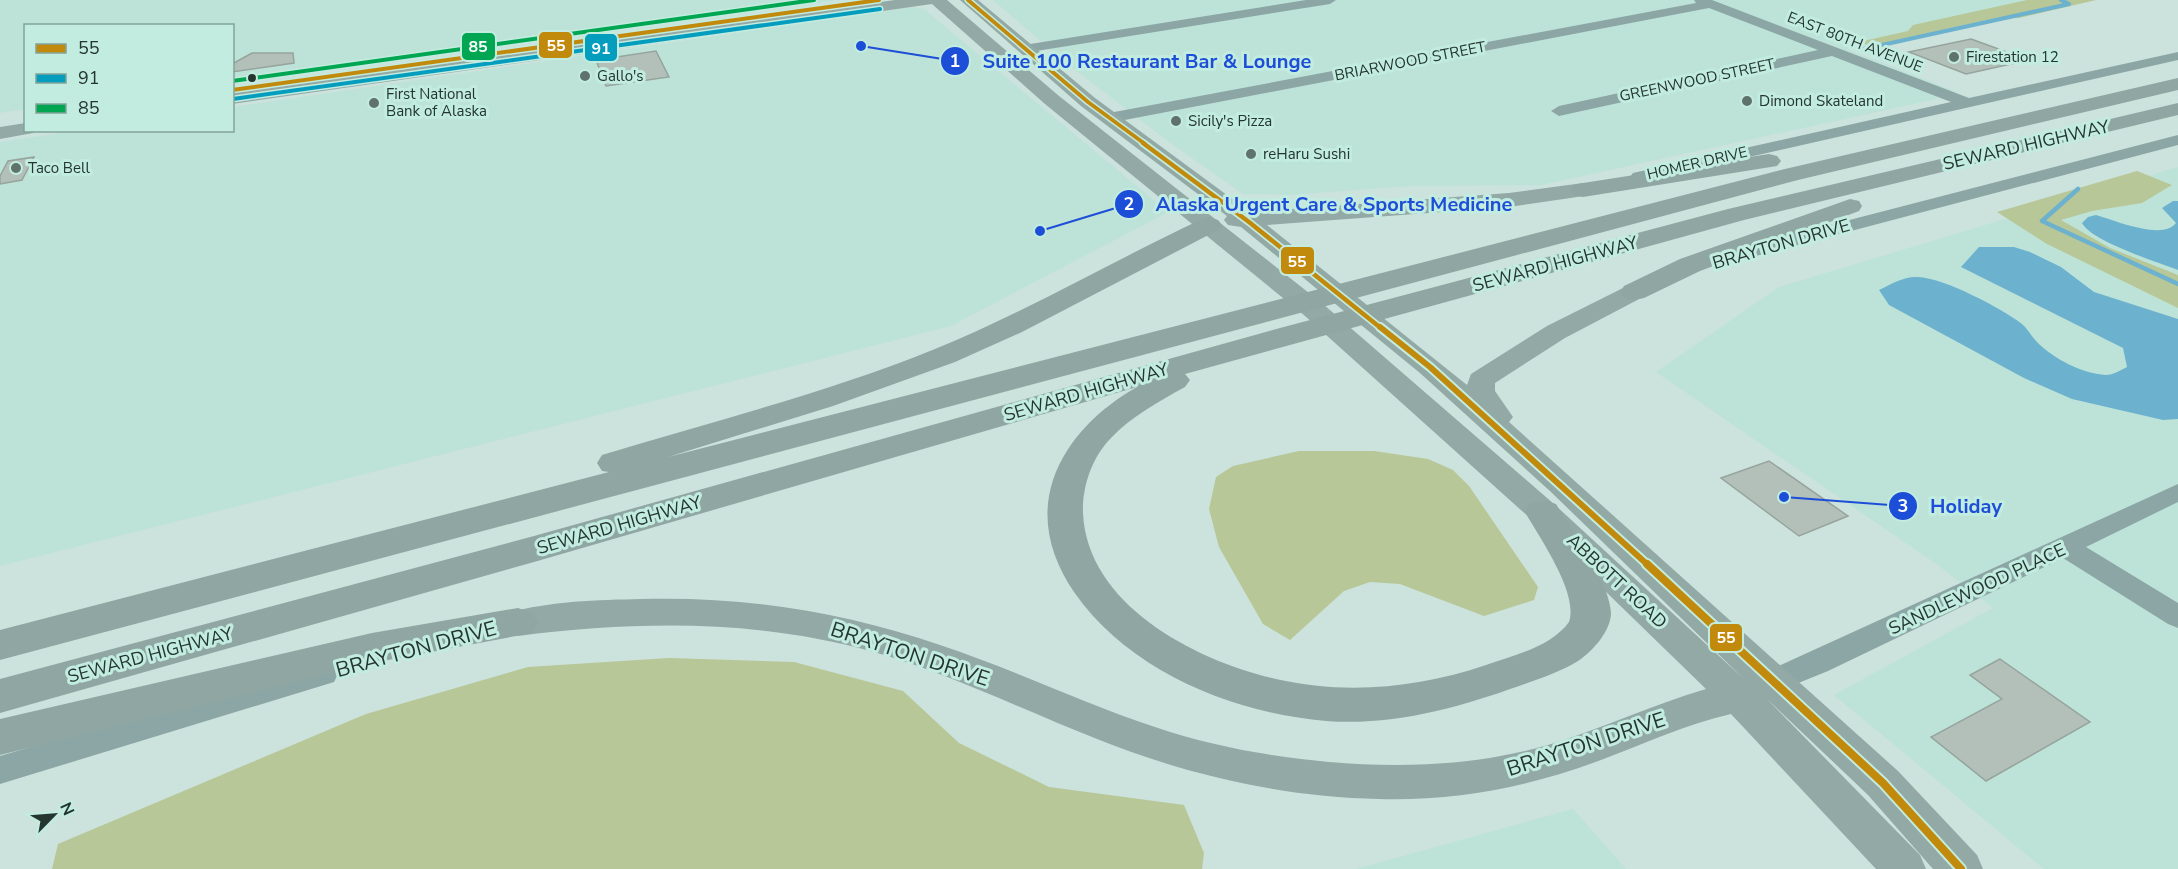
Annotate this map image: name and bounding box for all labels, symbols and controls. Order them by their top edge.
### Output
street label: EAST 80TH AVENUE [1784,7,1926,77]
legend [24,24,234,132]
line badge: 55 [538,31,573,59]
line badge: 85 [461,32,496,61]
line badge: 91 [584,33,618,62]
text: 55 [546,35,566,57]
text: 55 [78,36,100,60]
text: 85 [468,36,488,58]
street label: BRIARWOOD STREET [1333,37,1487,85]
text: 91 [591,38,611,60]
callout: Suite 100 Restaurant Bar & Lounge [940,42,1323,80]
place label: Firestation 12 [1966,47,2059,67]
text: Suite 100 Restaurant Bar & Lounge [983,48,1312,75]
text: 1 [950,49,960,73]
marker: Firestation 12 [1947,50,1961,64]
street label: GREENWOOD STREET [1618,54,1776,106]
text: 91 [78,66,100,90]
place label: Gallo's [597,66,644,86]
marker: Gallo's [578,69,592,83]
unlabelled marker [246,72,258,84]
place label: First National Bank of Alaska [386,84,487,121]
place label: Dimond Skateland [1759,91,1883,111]
marker: Dimond Skateland [1740,94,1754,108]
text: 85 [78,96,100,120]
marker: First National Bank of Alaska [367,96,381,110]
place label: Sicily's Pizza [1188,111,1272,131]
marker: Sicily's Pizza [1169,114,1183,128]
street label: SEWARD HIGHWAY [1940,114,2112,176]
street label: HOMER DRIVE [1645,142,1749,184]
place label: reHaru Sushi [1263,144,1350,164]
marker: reHaru Sushi [1244,147,1258,161]
place label: Taco Bell [28,158,90,178]
marker: Taco Bell [9,161,23,175]
callout: Alaska Urgent Care & Sports Medicine [1114,185,1524,223]
text: Alaska Urgent Care & Sports Medicine [1156,191,1513,218]
text: 2 [1124,192,1134,216]
street label: BRAYTON DRIVE [1710,213,1852,275]
street label: SEWARD HIGHWAY [1470,230,1640,298]
line badge: 55 [1280,246,1315,275]
text: 55 [1287,251,1307,273]
street label: SEWARD HIGHWAY [1001,357,1171,427]
callout: Holiday [1888,487,2014,525]
street label: SEWARD HIGHWAY [534,490,704,560]
text: Holiday [1930,493,2002,520]
text: 3 [1898,494,1908,518]
street label: ABBOTT ROAD [1562,528,1672,634]
street label: SANDLEWOOD PLACE [1885,537,2069,641]
street label: BRAYTON DRIVE [333,614,499,684]
street label: BRAYTON DRIVE [827,615,993,693]
street label: SEWARD HIGHWAY [65,621,235,689]
line badge: 55 [1709,623,1743,652]
text: 55 [1716,627,1736,649]
street label: BRAYTON DRIVE [1503,705,1669,783]
north arrow [24,785,84,845]
text: N [54,799,79,819]

